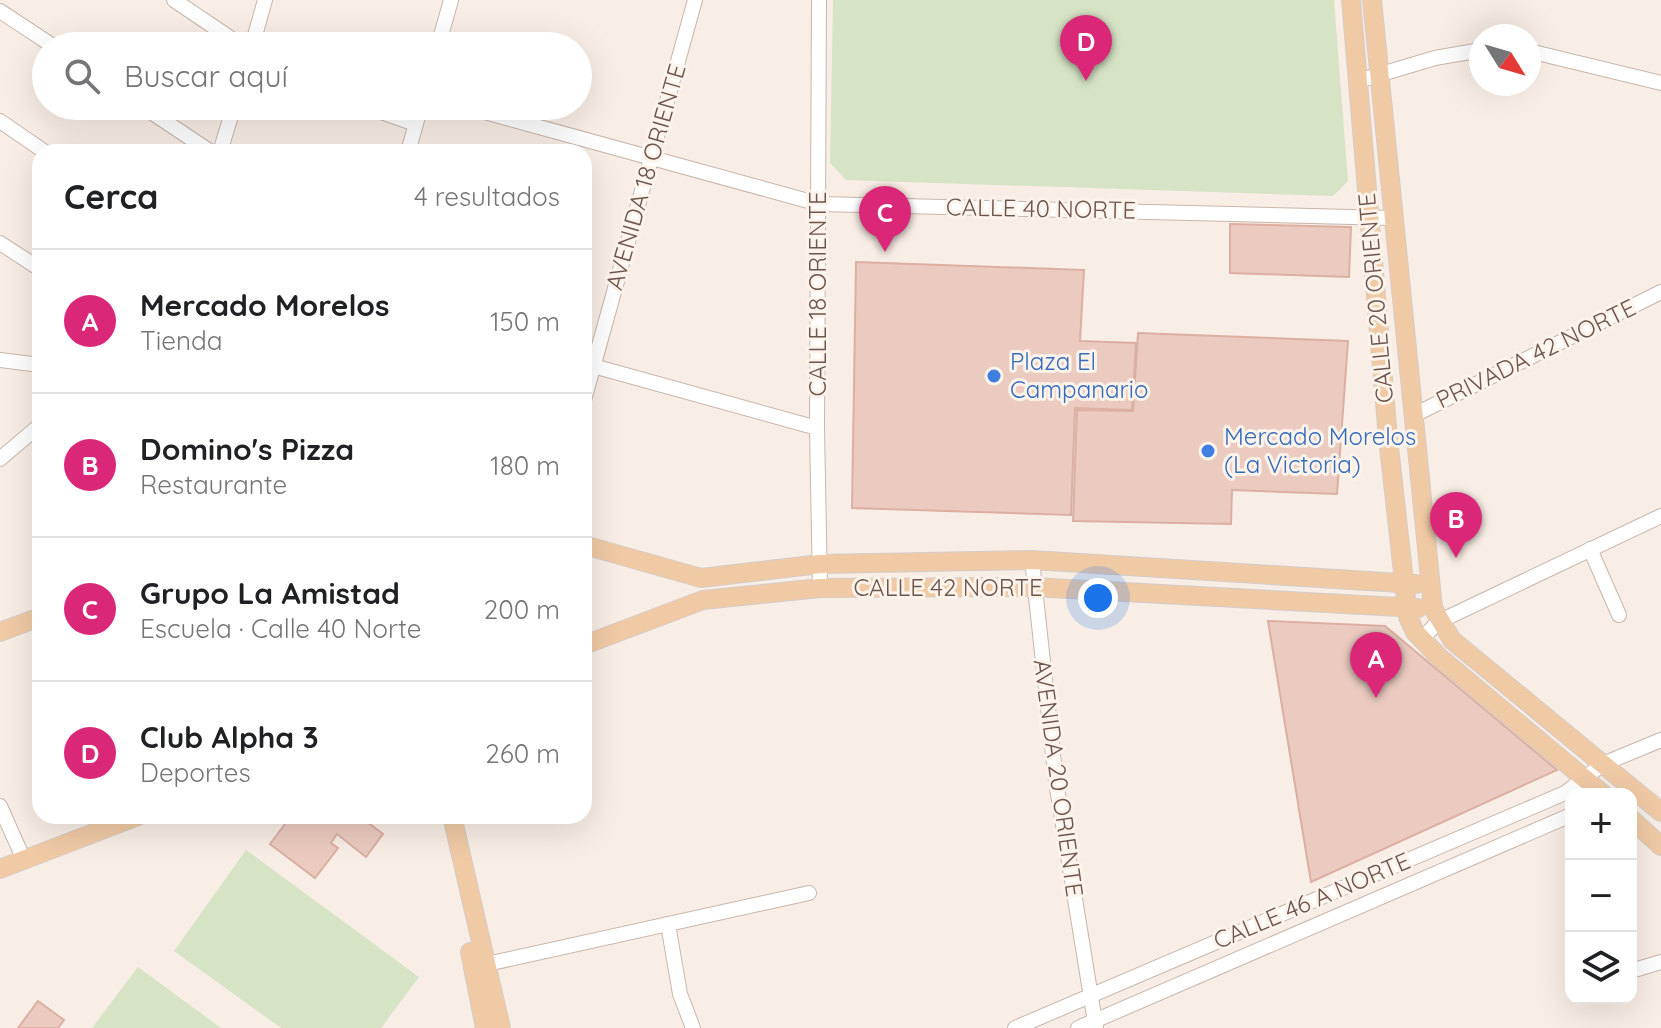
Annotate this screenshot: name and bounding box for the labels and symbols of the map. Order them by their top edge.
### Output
pin: D [1060,15,1112,81]
north arrow [1469,24,1541,96]
street label: AVENIDA 18 ORIENTE [598,60,692,293]
pin: C [859,186,911,252]
street label: CALLE 18 ORIENTE [802,191,832,397]
street label: CALLE 40 NORTE [946,191,1136,225]
street label: CALLE 20 ORIENTE [1351,192,1399,404]
street label: PRIVADA 42 NORTE [1431,292,1640,414]
place label: Plaza El Campanario [1010,346,1148,404]
marker: Plaza El Campanario [985,367,1003,385]
place label: Mercado Morelos (La Victoria) [1224,421,1416,479]
marker: Mercado Morelos (La Victoria) [1199,442,1217,460]
pin: B [1430,492,1482,558]
street label: CALLE 42 NORTE [853,572,1043,602]
your location [1078,578,1118,618]
pin: A [1350,632,1402,698]
street label: AVENIDA 20 ORIENTE [1027,657,1091,899]
street label: CALLE 46 A NORTE [1209,845,1415,955]

